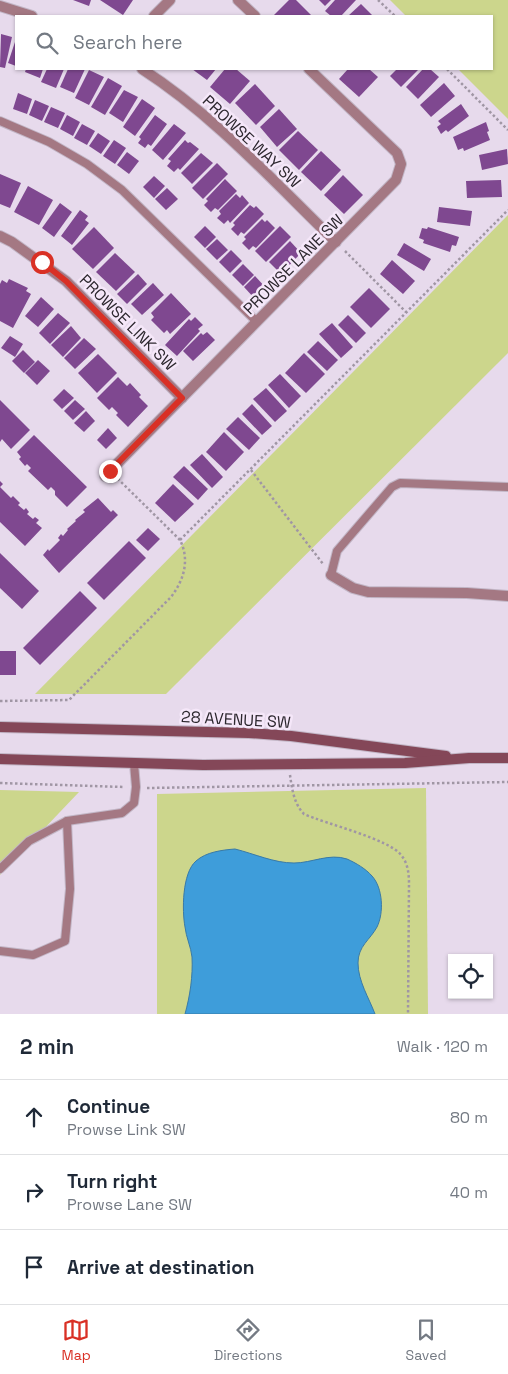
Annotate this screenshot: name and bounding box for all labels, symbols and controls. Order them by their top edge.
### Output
search box [15,15,493,70]
icon: search [33,29,61,57]
text: Search here [73,30,183,55]
street label: PROWSE WAY SW [198,90,305,192]
street label: PROWSE LANE SW [239,210,348,319]
route start [31,251,54,274]
street label: PROWSE LINK SW [75,270,180,375]
route end [99,460,122,483]
street label: 28 AVENUE SW [181,706,291,733]
map controls [448,954,493,999]
button: locate [448,954,493,999]
text: 2 min [20,1033,74,1060]
text: Walk · 120 m [397,1036,488,1057]
text: Continue [67,1094,150,1119]
icon: ahead [20,1103,48,1131]
text: 80 m [450,1107,488,1128]
text: Prowse Link SW [67,1119,186,1140]
text: Turn right [67,1169,157,1194]
icon: right [20,1178,48,1206]
text: 40 m [450,1182,488,1203]
text: Prowse Lane SW [67,1194,192,1215]
icon: arrive [20,1253,48,1281]
text: Arrive at destination [67,1255,255,1280]
tab: Map [62,1316,91,1364]
tab: Directions [214,1316,282,1364]
tab: Saved [406,1316,446,1364]

